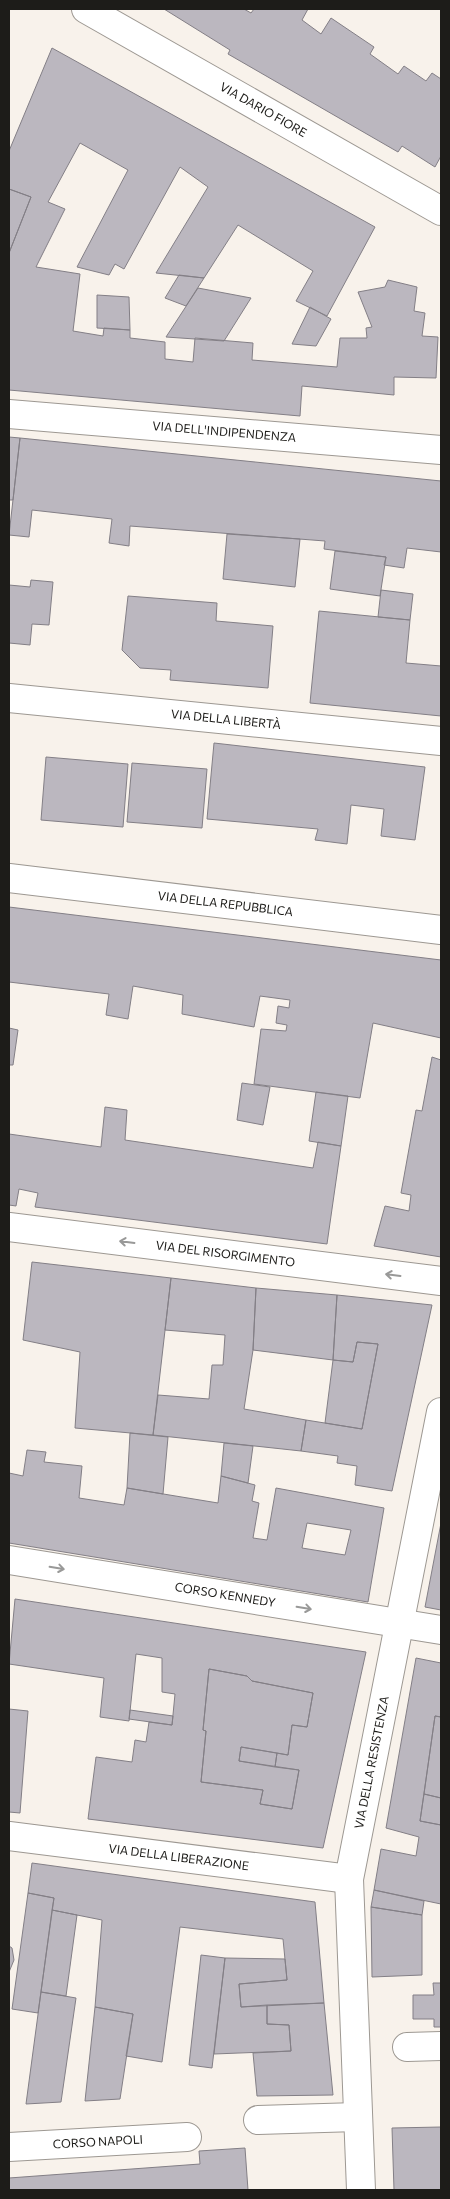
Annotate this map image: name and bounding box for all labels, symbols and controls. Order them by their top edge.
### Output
street label: VIA DARIO FIORE [218,79,310,139]
street label: VIA DELL'INDIPENDENZA [152,418,297,444]
street label: VIA DELLA LIBERTÀ [170,706,282,731]
street label: VIA DELLA REPUBBLICA [157,888,294,918]
one-way arrow [120,1237,136,1247]
street label: VIA DEL RISORGIMENTO [155,1237,296,1269]
one-way arrow [385,1269,401,1279]
one-way arrow [49,1564,65,1574]
street label: CORSO KENNEDY [174,1579,277,1609]
one-way arrow [295,1603,311,1613]
street label: VIA DELLA RESISTENZA [351,1695,391,1830]
street label: VIA DELLA LIBERAZIONE [108,1841,250,1872]
street label: CORSO NAPOLI [52,2131,143,2151]

